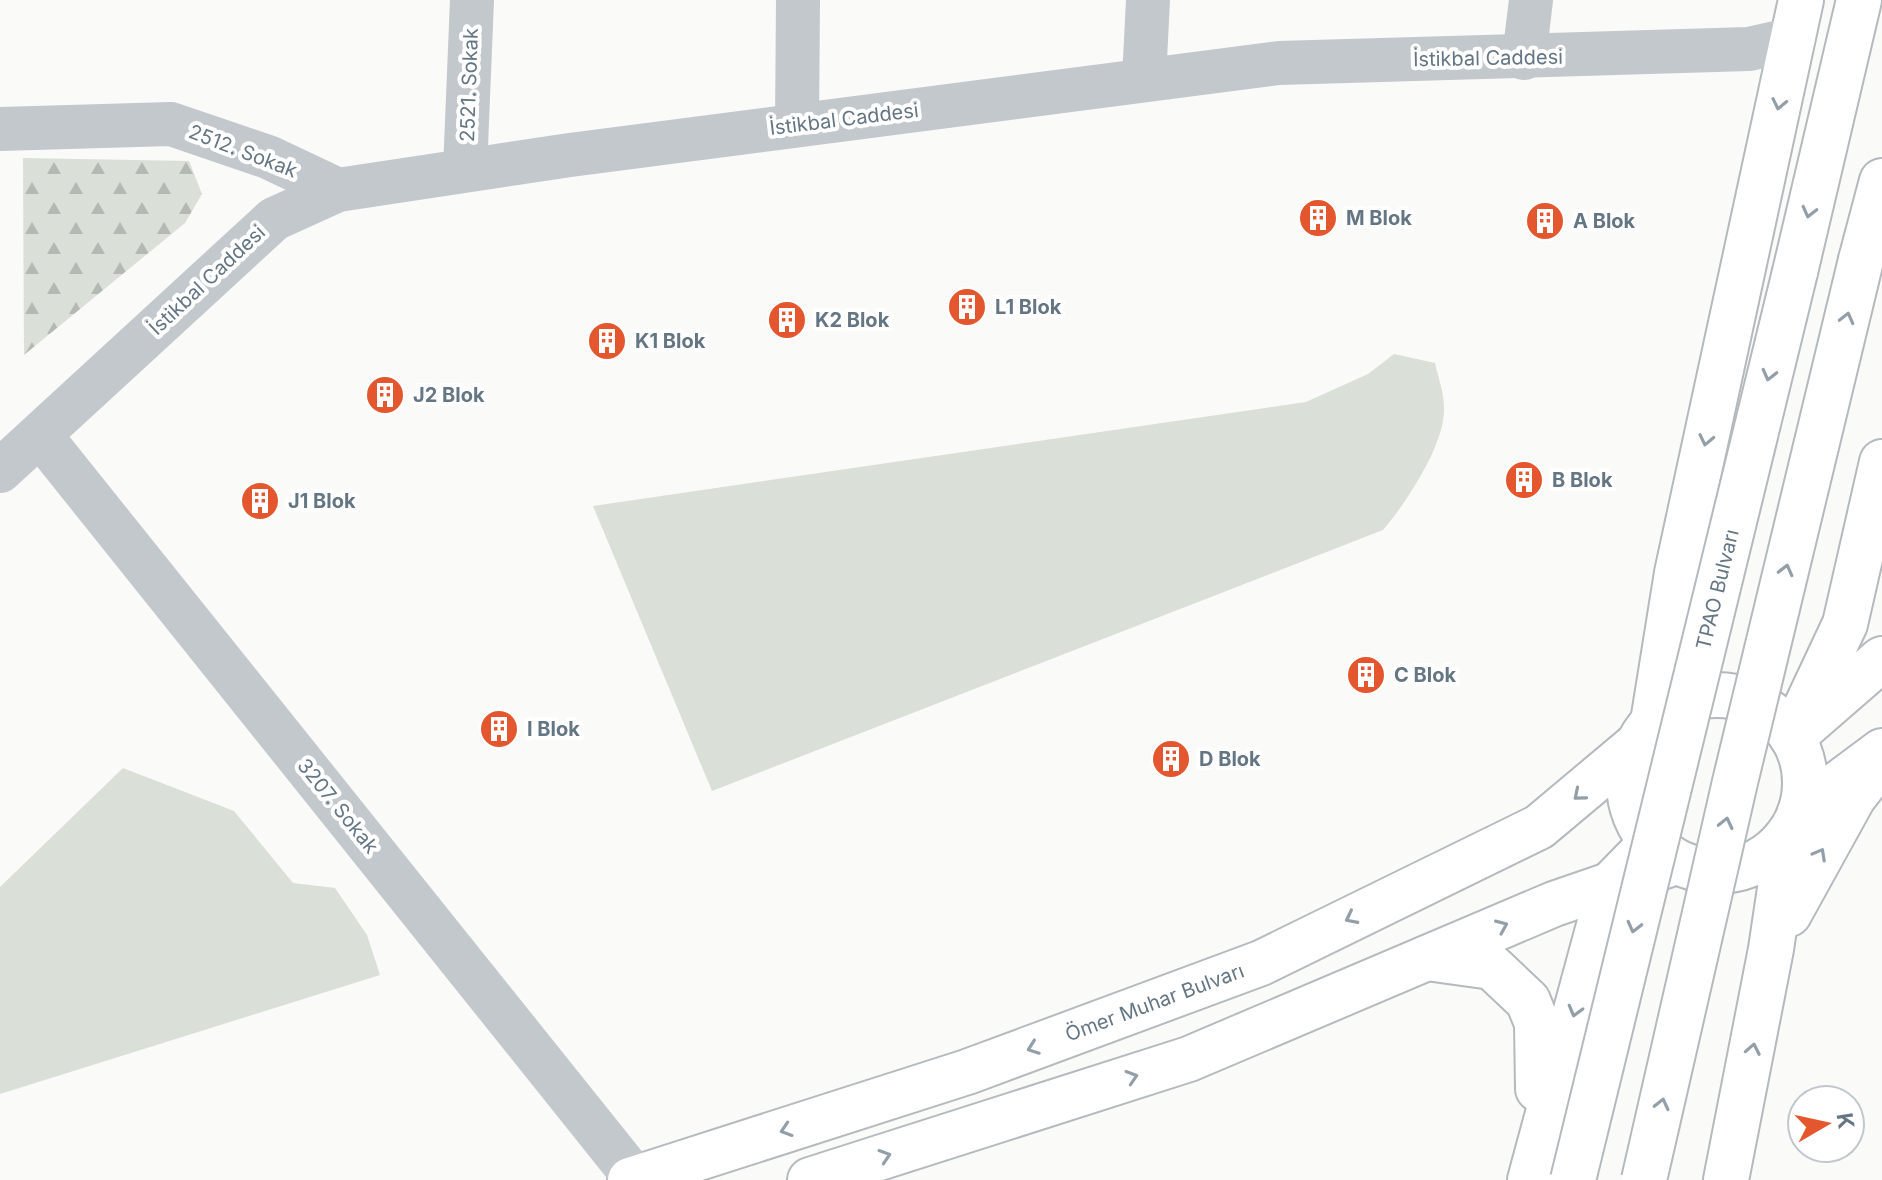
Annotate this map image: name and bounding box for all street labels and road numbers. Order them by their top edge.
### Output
street label: 2521. Sokak [455,28,483,142]
street label: İstikbal Caddesi [1413,44,1563,71]
street label: İstikbal Caddesi [768,97,920,140]
street label: 2512. Sokak [185,119,301,183]
street label: İstikbal Caddesi [143,219,270,340]
street label: TPAO Bulvarı [1691,527,1744,652]
street label: 3207. Sokak [292,754,384,858]
street label: Ömer Muhar Bulvarı [1062,958,1247,1046]

